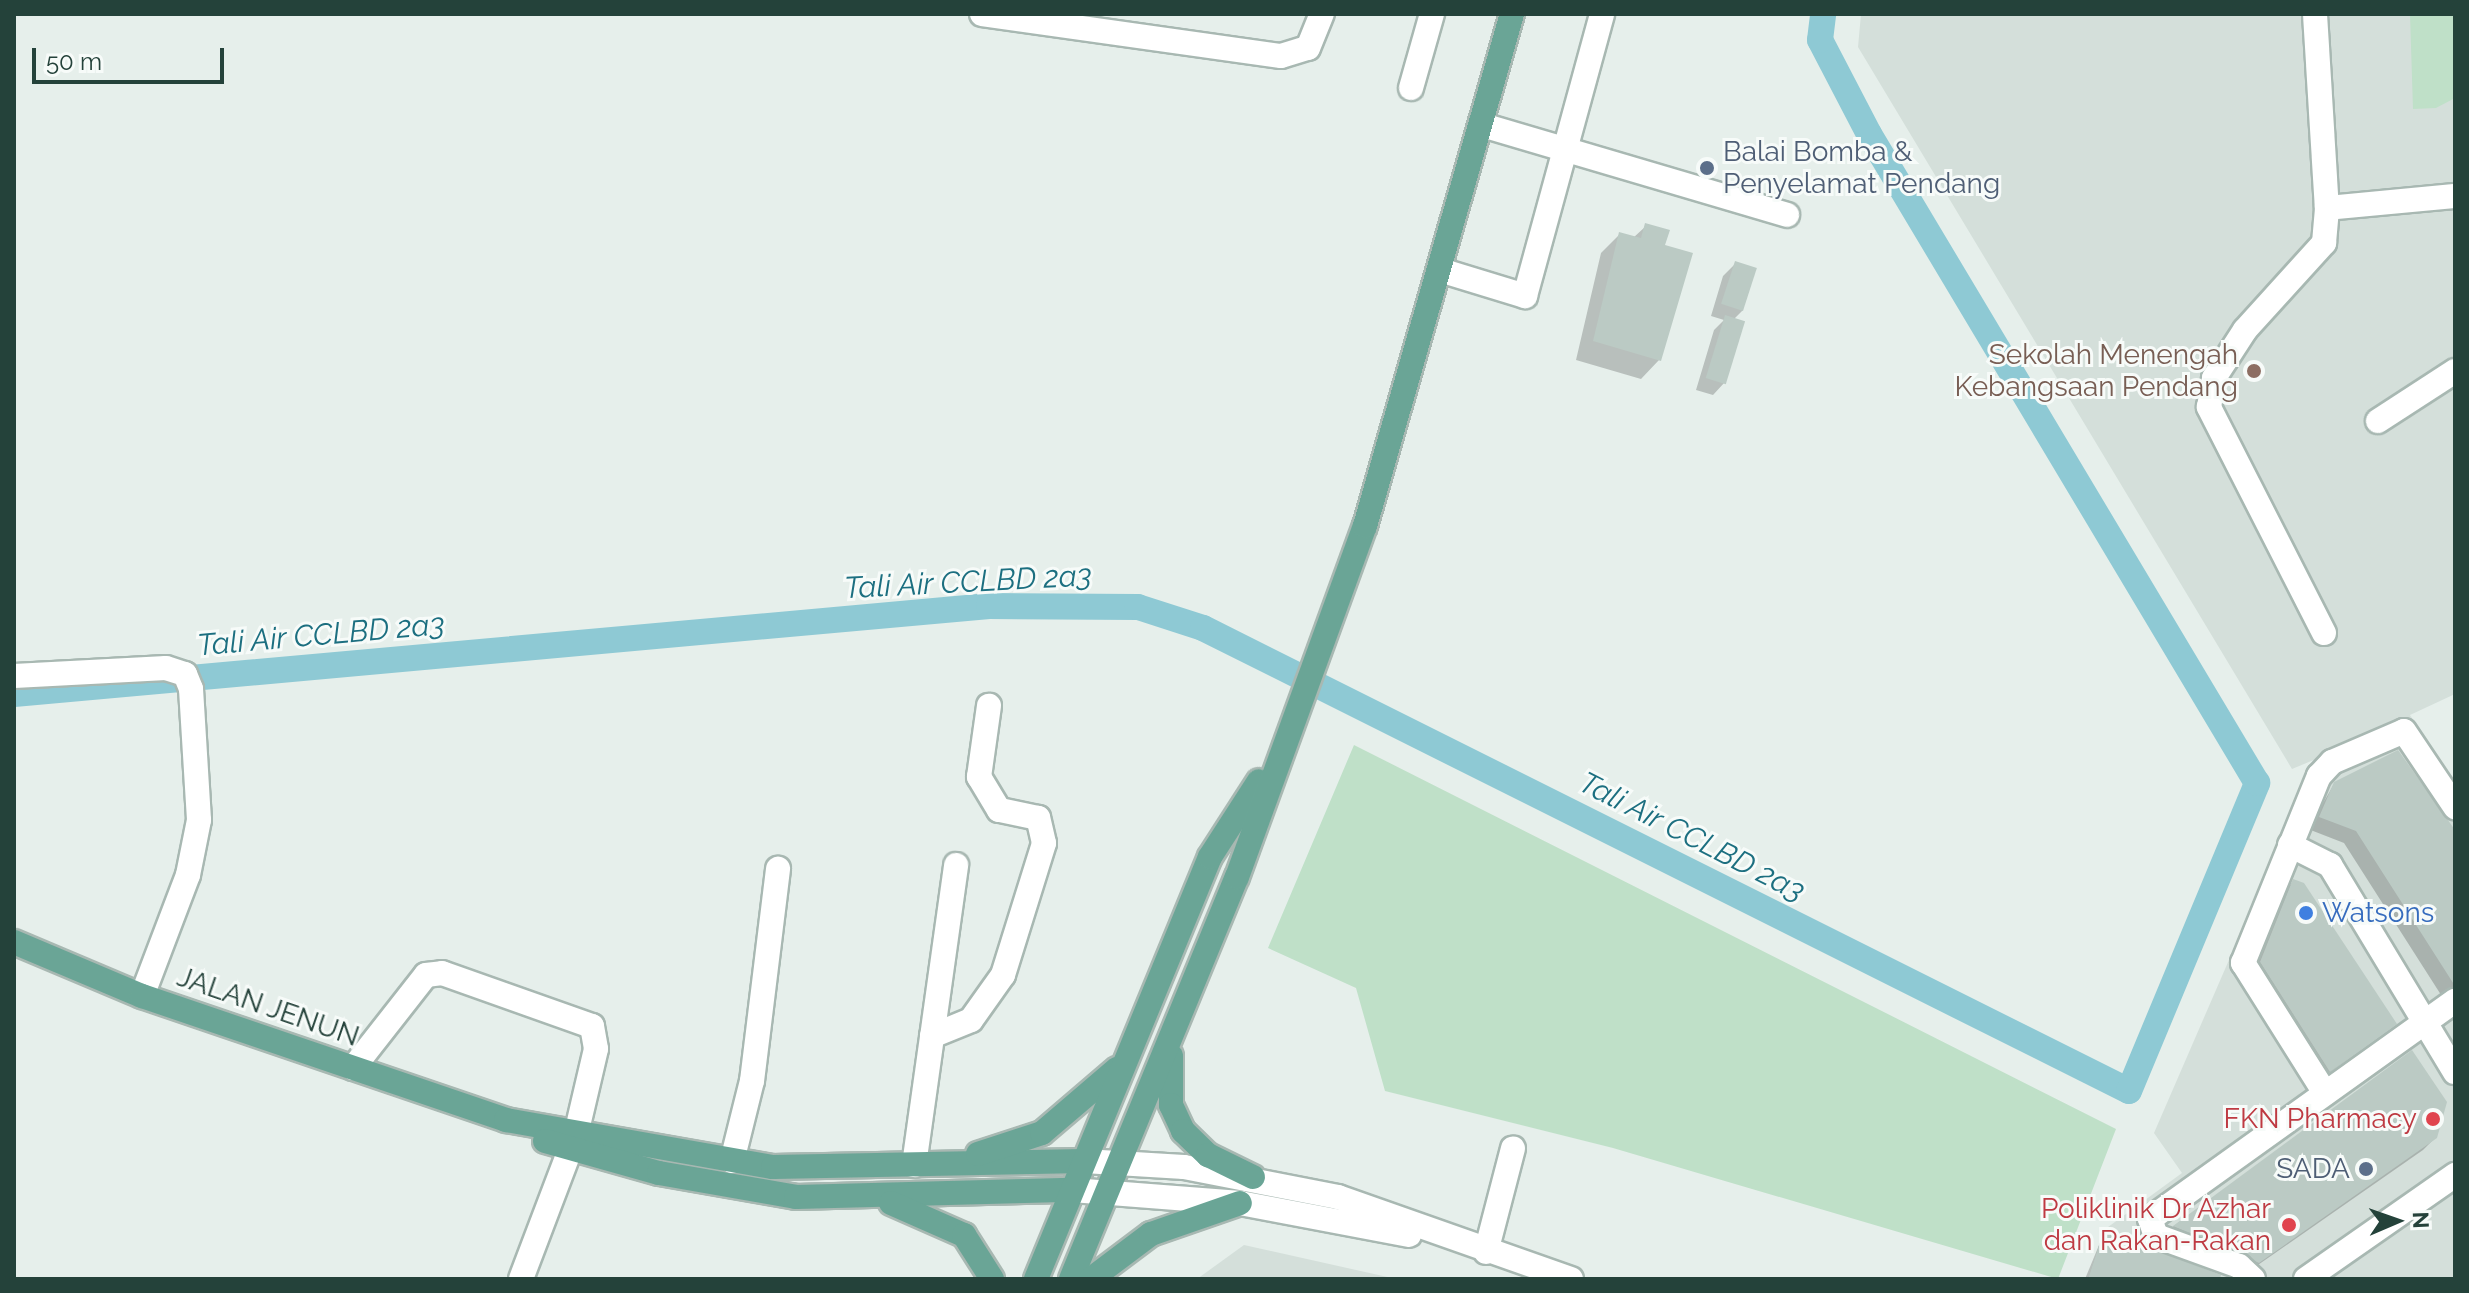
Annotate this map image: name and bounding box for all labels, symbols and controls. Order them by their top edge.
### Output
scale bar [36,32,228,82]
text: 50 m [46,47,102,76]
place label: Balai Bomba & Penyelamat Pendang [1723,135,2000,201]
marker: Balai Bomba & Penyelamat Pendang [1698,159,1716,177]
place label: Sekolah Menengah Kebangsaan Pendang [1955,338,2238,404]
marker: Sekolah Menengah Kebangsaan Pendang [2245,362,2263,380]
water label: Tali Air CCLBD 2a3 [842,557,1094,607]
water label: Tali Air CCLBD 2a3 [195,606,447,664]
water label: Tali Air CCLBD 2a3 [1573,764,1811,910]
place label: Watsons [2322,896,2434,930]
marker: Watsons [2297,904,2315,922]
street label: JALAN JENUN [172,960,364,1054]
place label: FKN Pharmacy [2224,1102,2417,1136]
marker: FKN Pharmacy [2424,1110,2442,1128]
place label: SADA [2276,1152,2350,1186]
marker: SADA [2357,1160,2375,1178]
north arrow [2357,1181,2437,1261]
place label: Poliklinik Dr Azhar dan Rakan-Rakan [2039,1192,2271,1258]
text: N [2408,1211,2434,1229]
marker: Poliklinik Dr Azhar dan Rakan-Rakan [2278,1214,2300,1236]

